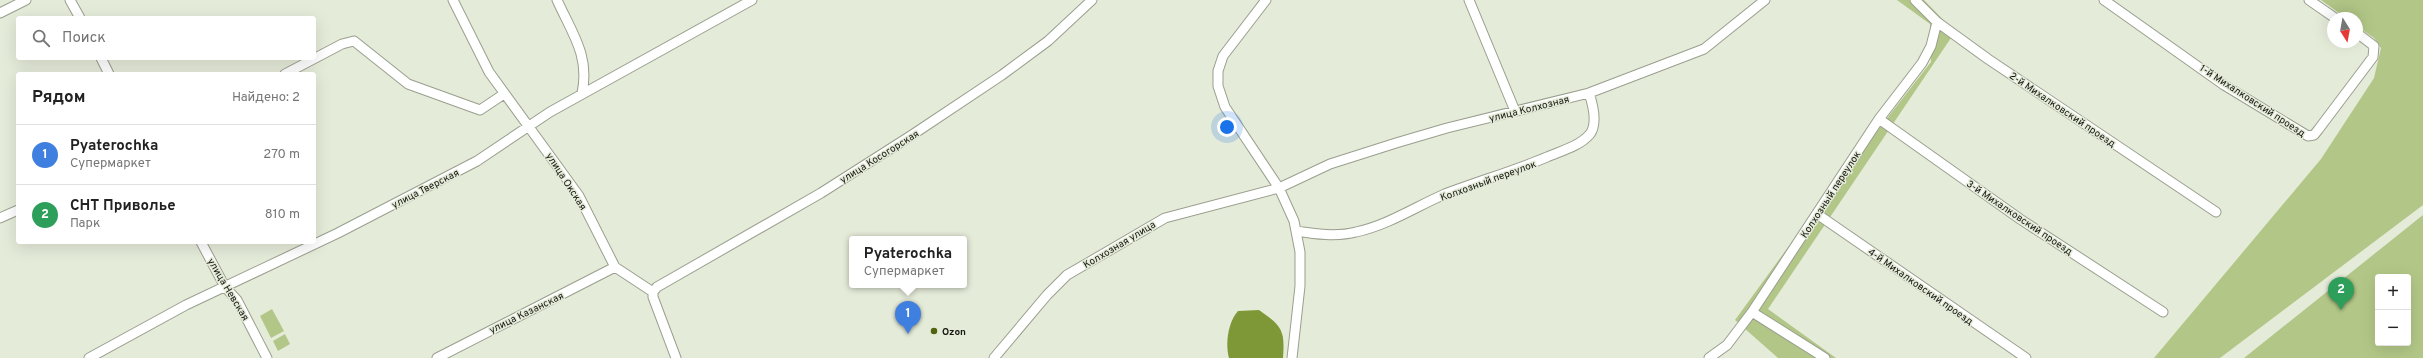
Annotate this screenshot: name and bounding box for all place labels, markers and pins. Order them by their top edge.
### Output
pin: 2 [2328,277,2354,310]
pin: 1 [895,301,921,334]
marker: Ozon [929,326,939,336]
place label: Ozon [942,326,966,339]

